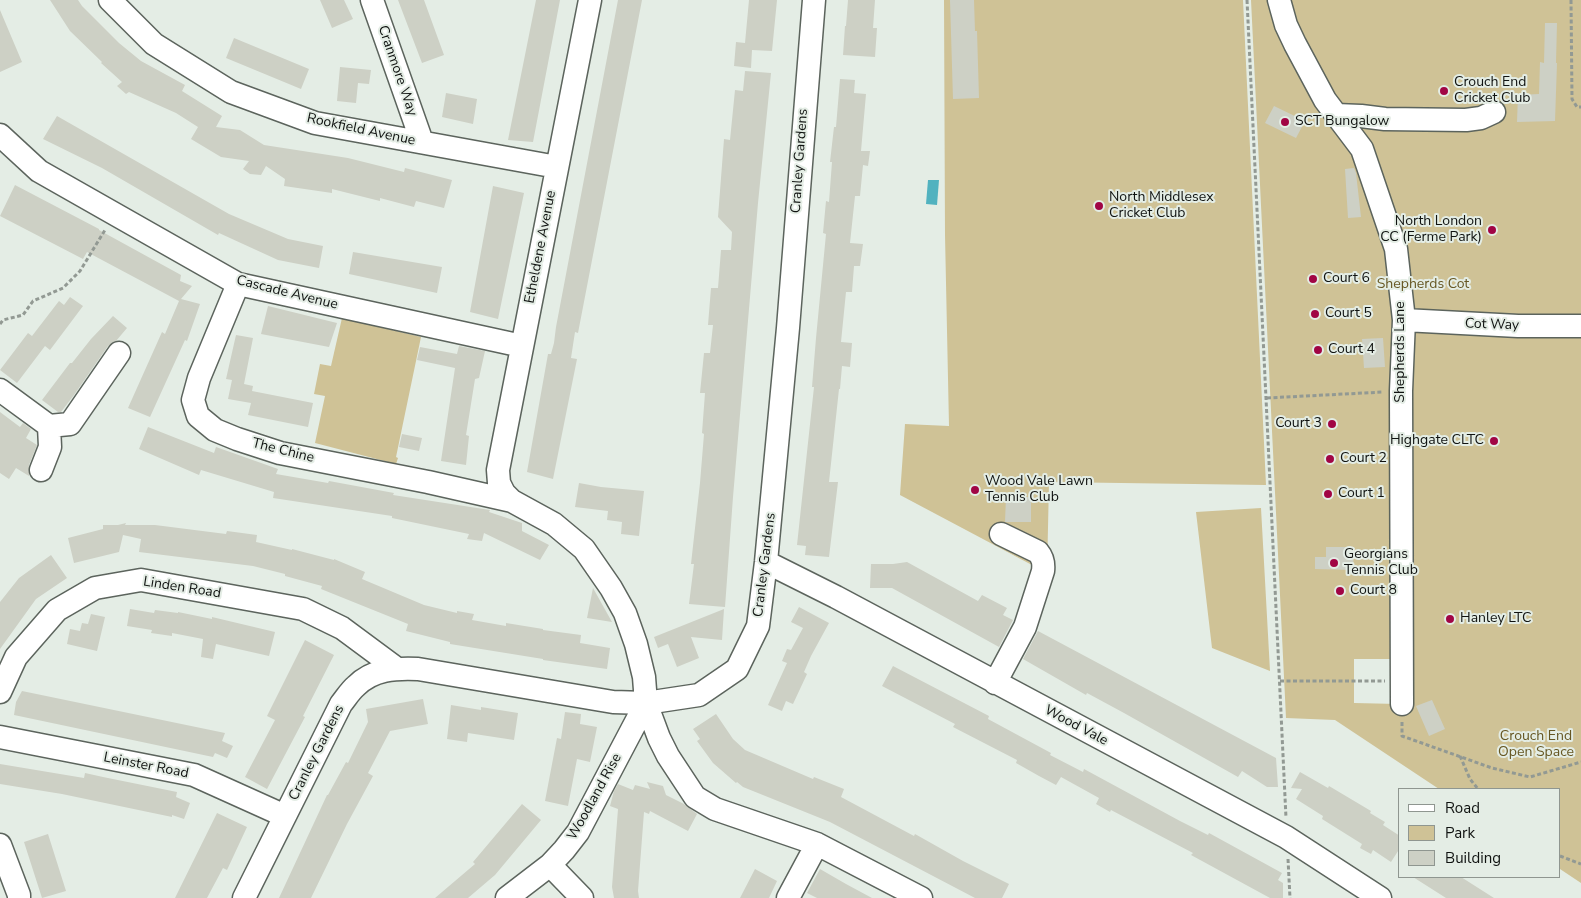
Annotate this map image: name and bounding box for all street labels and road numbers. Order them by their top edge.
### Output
street label: Cranmore Way [374,24,420,118]
street label: Cranley Gardens [788,108,812,214]
street label: Rookfield Avenue [305,110,417,150]
street label: Etheldene Avenue [522,189,560,305]
street label: Cascade Avenue [234,272,340,314]
street label: Shepherds Lane [1393,301,1409,403]
street label: Cot Way [1465,316,1519,334]
street label: The Chine [250,435,316,467]
street label: Cranley Gardens [750,512,780,618]
street label: Linden Road [142,574,222,602]
street label: Wood Vale [1041,702,1111,750]
street label: Cranley Gardens [286,703,348,803]
street label: Leinster Road [102,750,190,782]
street label: Woodland Rise [564,751,626,843]

